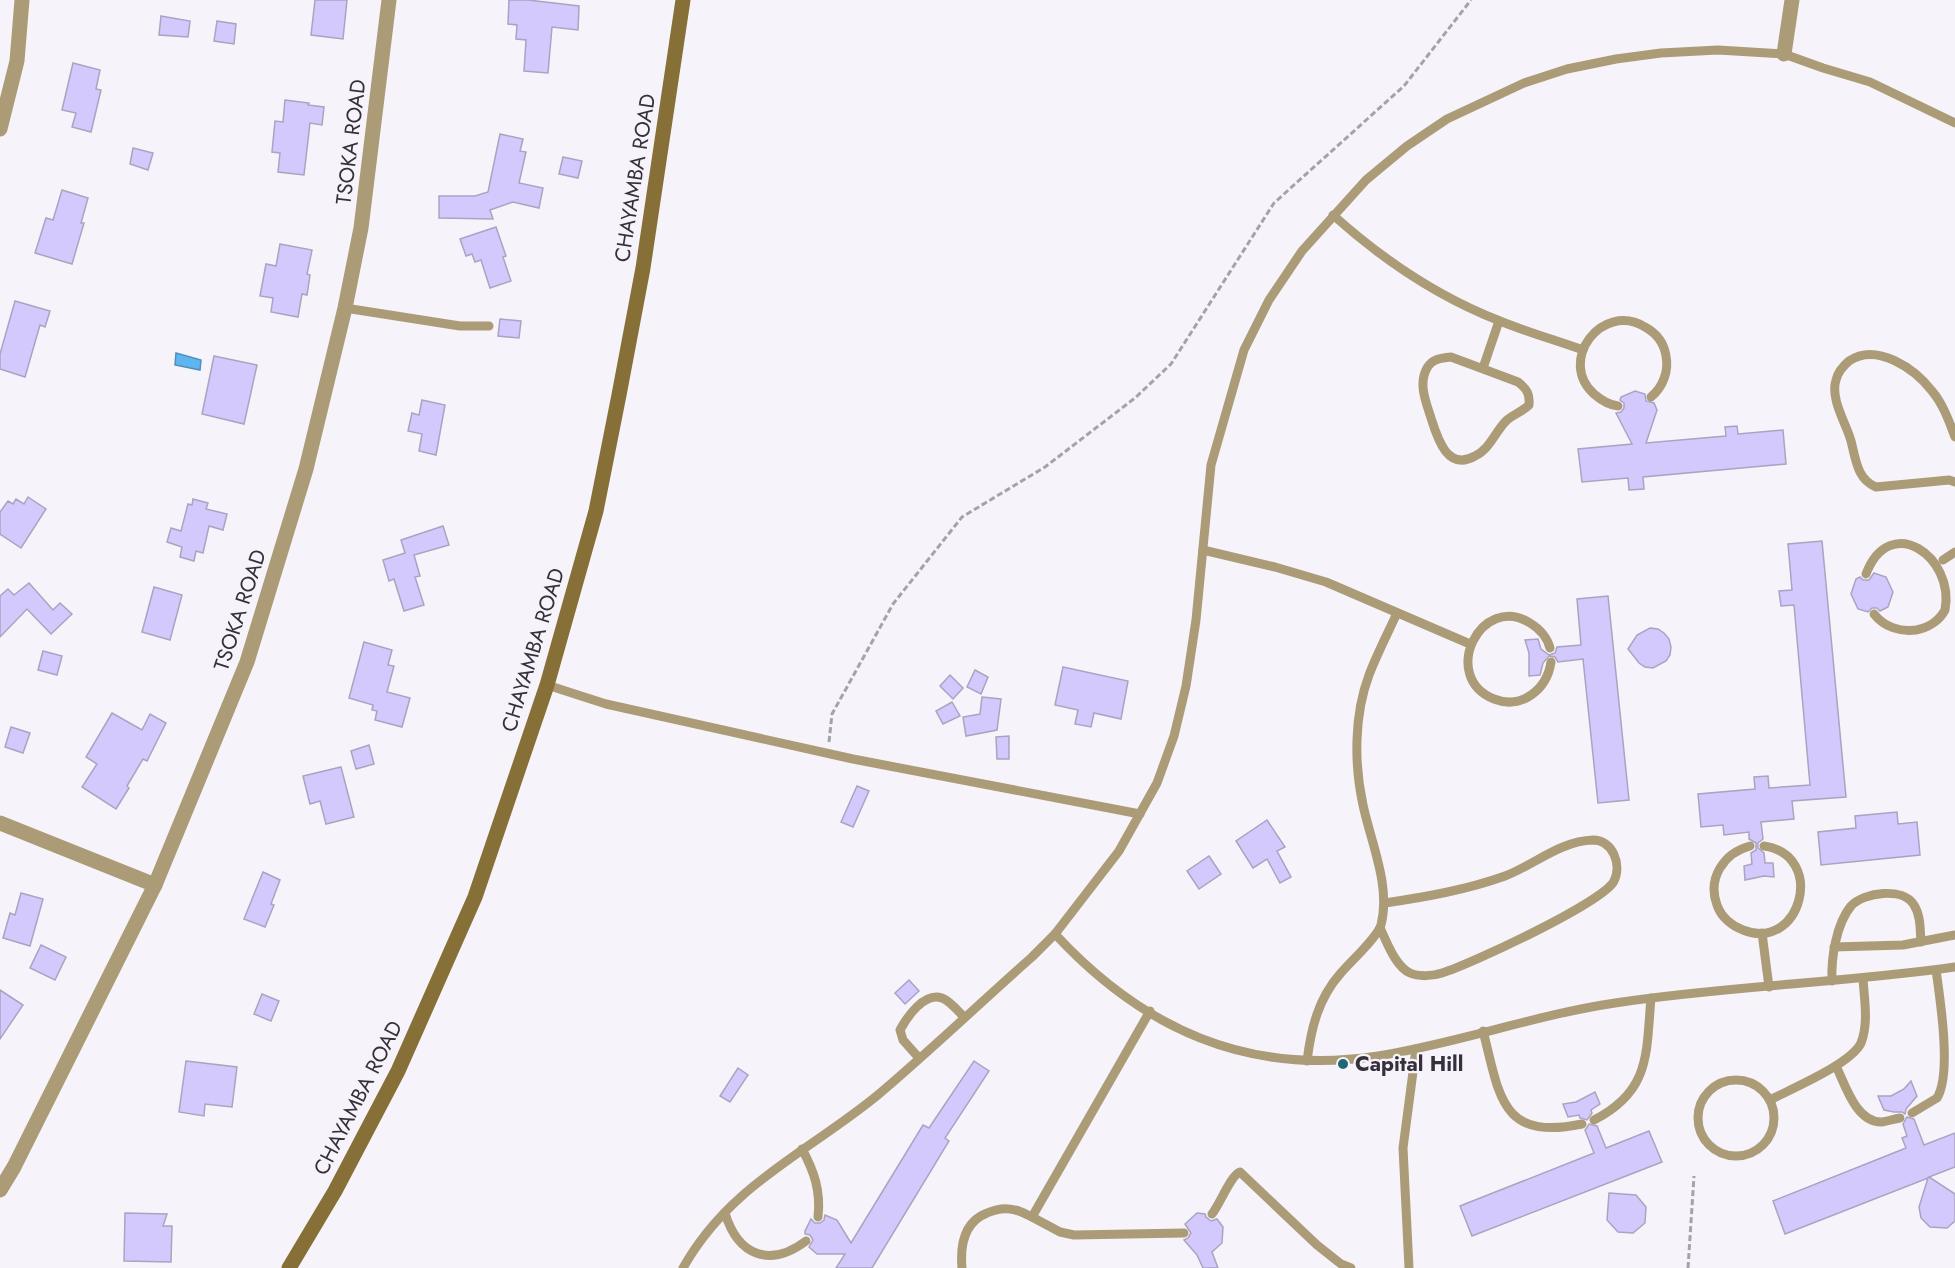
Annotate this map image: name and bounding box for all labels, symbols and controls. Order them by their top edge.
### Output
street label: TSOKA ROAD [328,78,374,206]
street label: CHAYAMBA ROAD [607,92,663,264]
street label: TSOKA ROAD [206,546,274,674]
street label: CHAYAMBA ROAD [494,564,572,736]
street label: CHAYAMBA ROAD [306,1016,410,1180]
place label: Capital Hill [1355,1049,1463,1079]
marker: Capital Hill [1336,1057,1350,1071]

